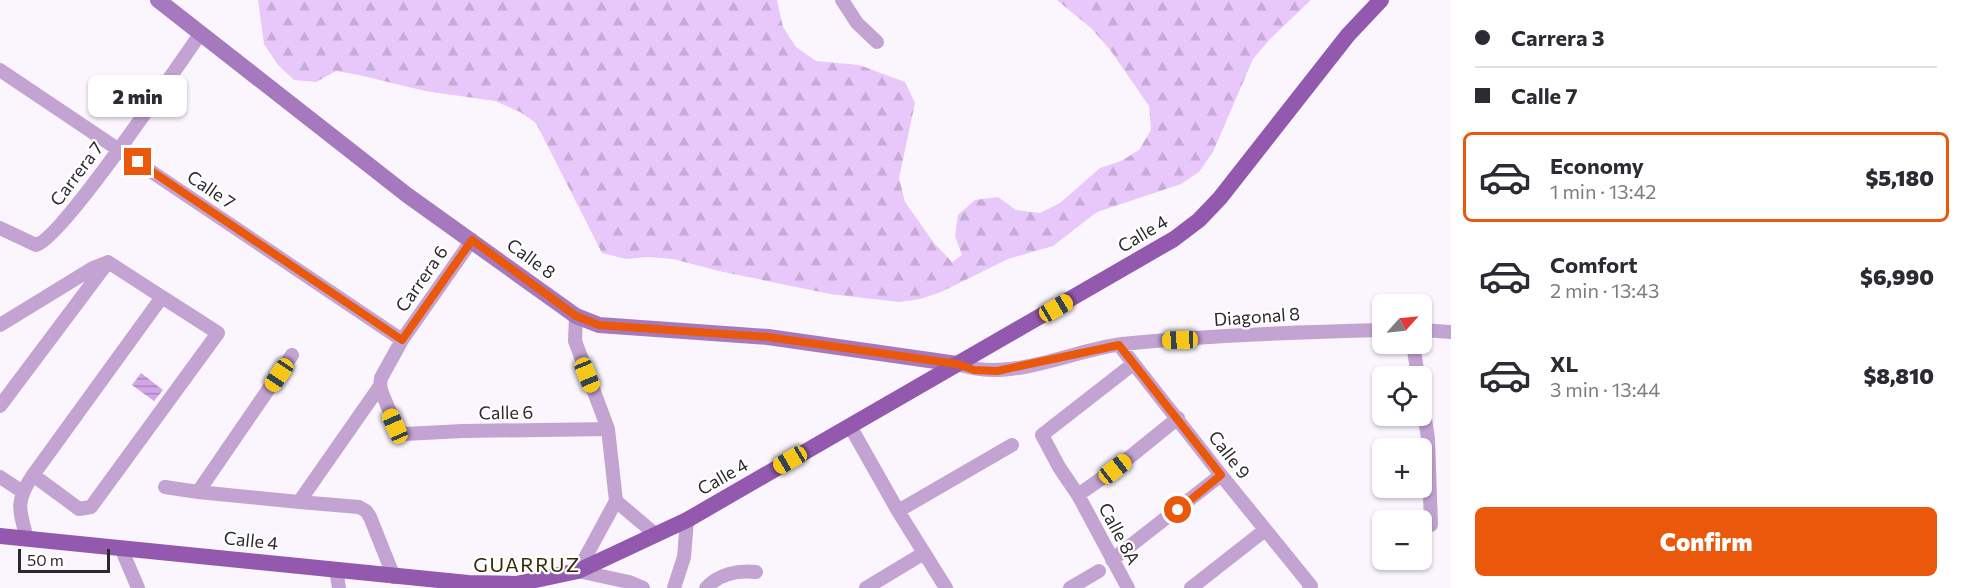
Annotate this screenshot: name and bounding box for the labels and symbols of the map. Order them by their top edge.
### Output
callout: 2 min [88,75,188,117]
street label: Carrera 7 [45,137,107,210]
route end [124,148,151,175]
street label: Calle 7 [183,165,240,213]
street label: Calle 4 [1113,210,1172,257]
street label: Calle 8 [503,233,560,283]
street label: Carrera 6 [390,241,452,316]
car [1036,291,1076,325]
north arrow [1372,294,1432,354]
street label: Diagonal 8 [1213,302,1301,330]
car [1162,330,1198,350]
car [261,355,297,395]
car [572,355,602,395]
street label: Calle 6 [478,401,534,423]
car [379,406,411,446]
street label: Calle 9 [1204,426,1255,483]
car [770,443,810,477]
car [1095,451,1135,487]
street label: Calle 4 [693,453,752,499]
route start [1164,496,1191,523]
street label: Calle 8A [1094,499,1145,568]
street label: Calle 4 [223,526,280,554]
scale bar [18,546,110,574]
district label: GUARRUZ [473,552,581,576]

